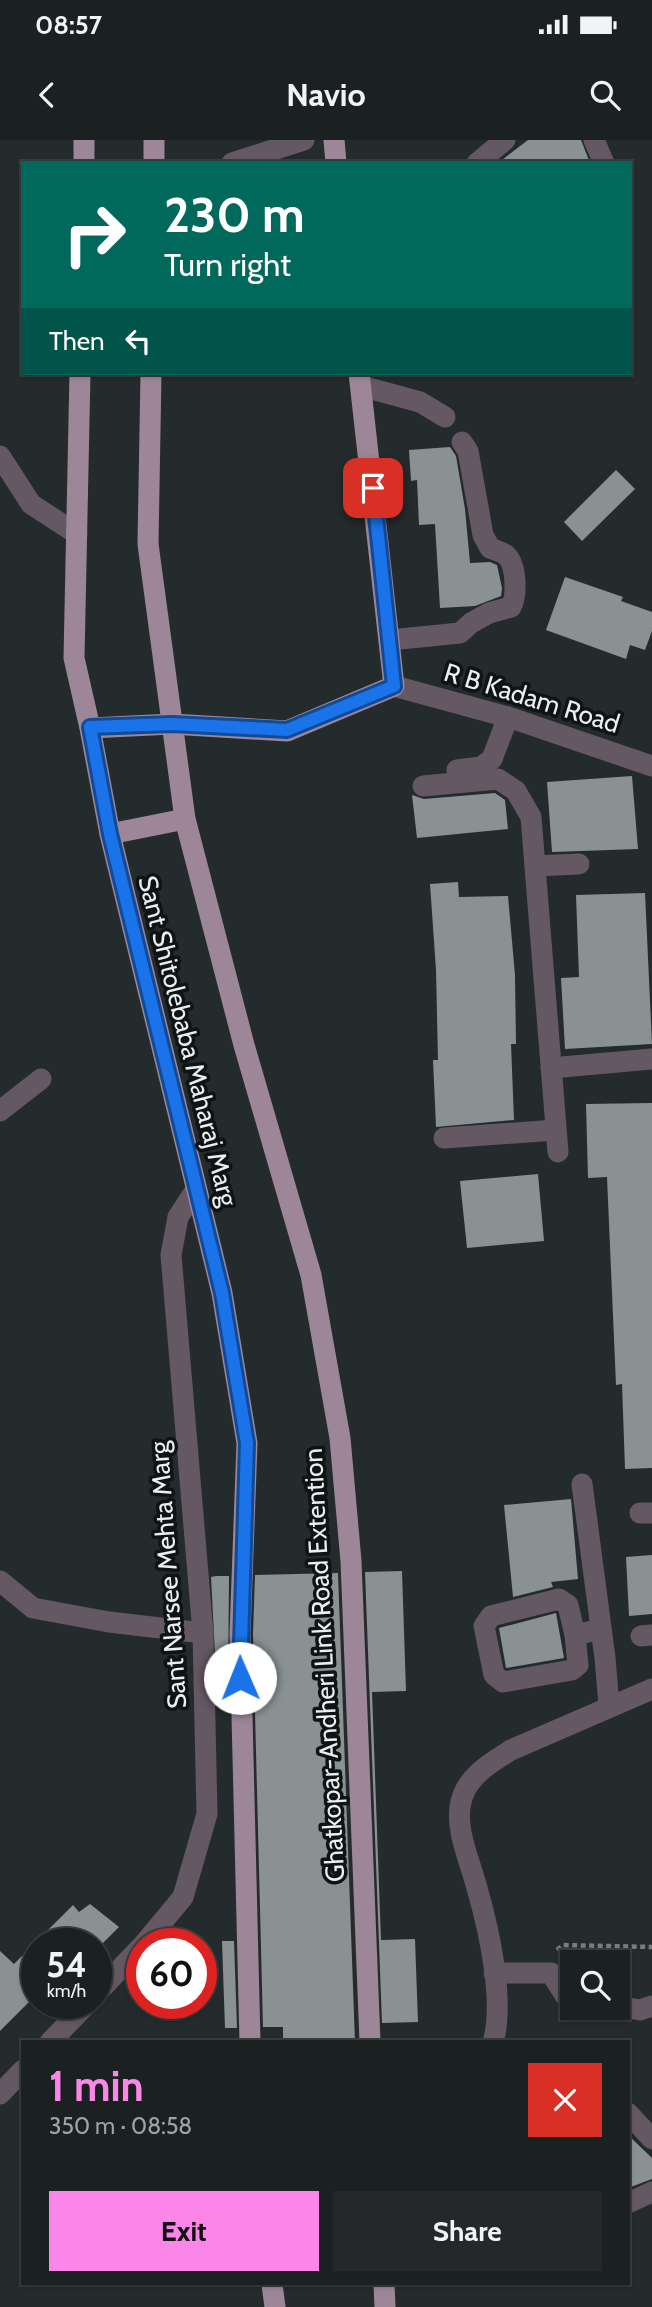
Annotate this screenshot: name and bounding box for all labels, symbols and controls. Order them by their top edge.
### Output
text: 08:57 [35,9,102,41]
text: Navio [286,75,366,114]
icon: back [28,76,66,114]
icon: search [586,76,624,114]
text: 230 m [164,185,305,244]
icon: right [49,189,140,280]
text: Turn right [164,245,291,284]
icon: left [119,322,157,360]
text: Then [49,325,105,357]
pin [343,458,403,518]
icon: arrive [354,469,392,507]
street label: R B Kadam Road [440,656,624,740]
street label: Sant Shitolebaba Maharaj Marg [131,872,245,1211]
street label: Sant Narsee Mehta Marg [143,1439,193,1710]
street label: Ghatkopar-Andheri Link Road Extention [297,1447,351,1883]
position arrow [203,1641,277,1715]
speed limit sign: 60 [126,1928,217,2019]
text: 54 [46,1943,87,1986]
map controls [560,1950,630,2020]
button: search [560,1950,630,2020]
text: km/h [47,1980,86,2002]
text: 1 min [49,2060,144,2112]
button: close [528,2063,602,2137]
text: 350 m · 08:58 [49,2112,192,2140]
button: Exit [49,2191,319,2271]
button: Share [333,2191,602,2271]

